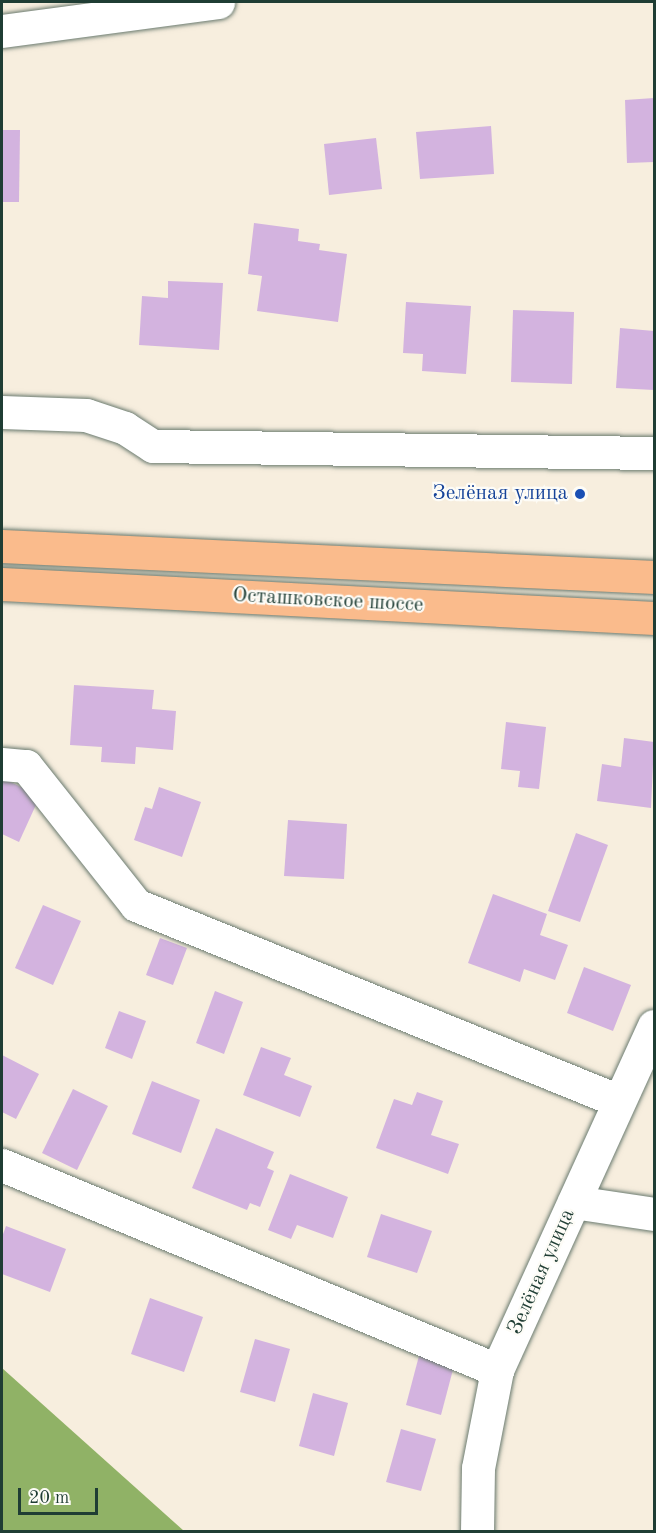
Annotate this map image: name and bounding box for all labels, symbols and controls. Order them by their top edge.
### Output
place label: Зелёная улица [433,481,568,507]
marker: Зелёная улица [573,487,587,501]
street label: Осташковское шоссе [232,583,424,619]
street label: Зелёная улица [503,1205,581,1339]
scale bar [21,1476,100,1514]
text: 20 m [29,1489,69,1507]

